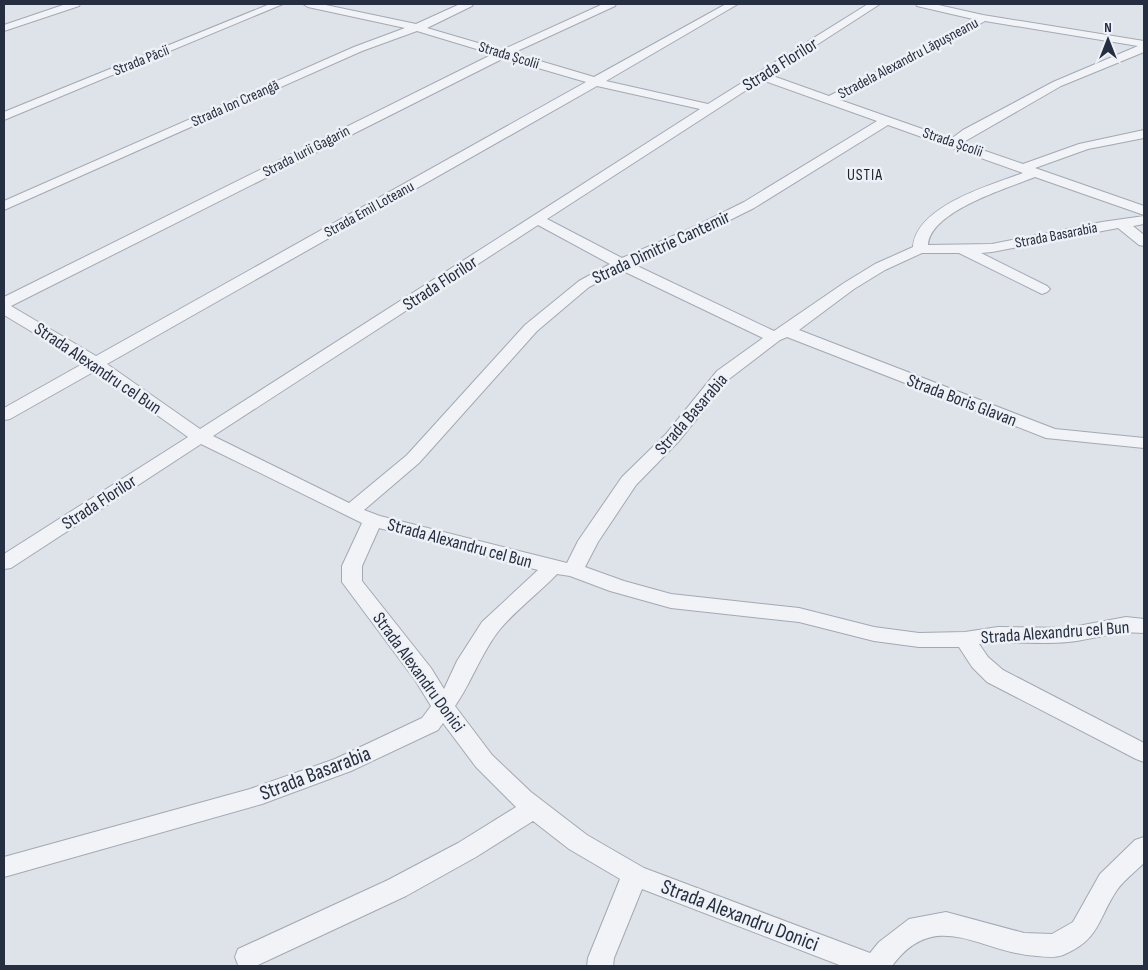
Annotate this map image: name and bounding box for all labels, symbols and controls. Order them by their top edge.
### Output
street label: Stradela Alexandru Lăpușneanu [835,13,982,104]
north arrow [1083,15,1133,65]
text: N [1104,19,1112,36]
street label: Strada Florilor [739,33,822,96]
street label: Strada Școlii [476,37,542,74]
street label: Strada Păcii [110,41,172,80]
street label: Strada Ion Creangă [188,75,282,131]
street label: Strada Iurii Gagarin [260,121,353,181]
street label: Strada Școlii [920,123,986,162]
district label: USTIA [847,166,883,185]
street label: Strada Emil Loteanu [321,177,417,242]
street label: Strada Dimitrie Cantemir [589,206,733,289]
street label: Strada Basarabia [1013,218,1099,253]
street label: Strada Florilor [399,252,481,315]
street label: Strada Alexandru cel Bun [30,318,165,419]
street label: Strada Basarabia [651,370,732,459]
street label: Strada Boris Glavan [904,370,1020,431]
street label: Strada Florilor [58,471,140,534]
street label: Strada Alexandru cel Bun [385,514,534,573]
street label: Strada Alexandru Donici [368,608,469,736]
street label: Strada Alexandru cel Bun [980,617,1130,648]
street label: Strada Basarabia [256,741,374,806]
street label: Strada Alexandru Donici [658,874,822,957]

